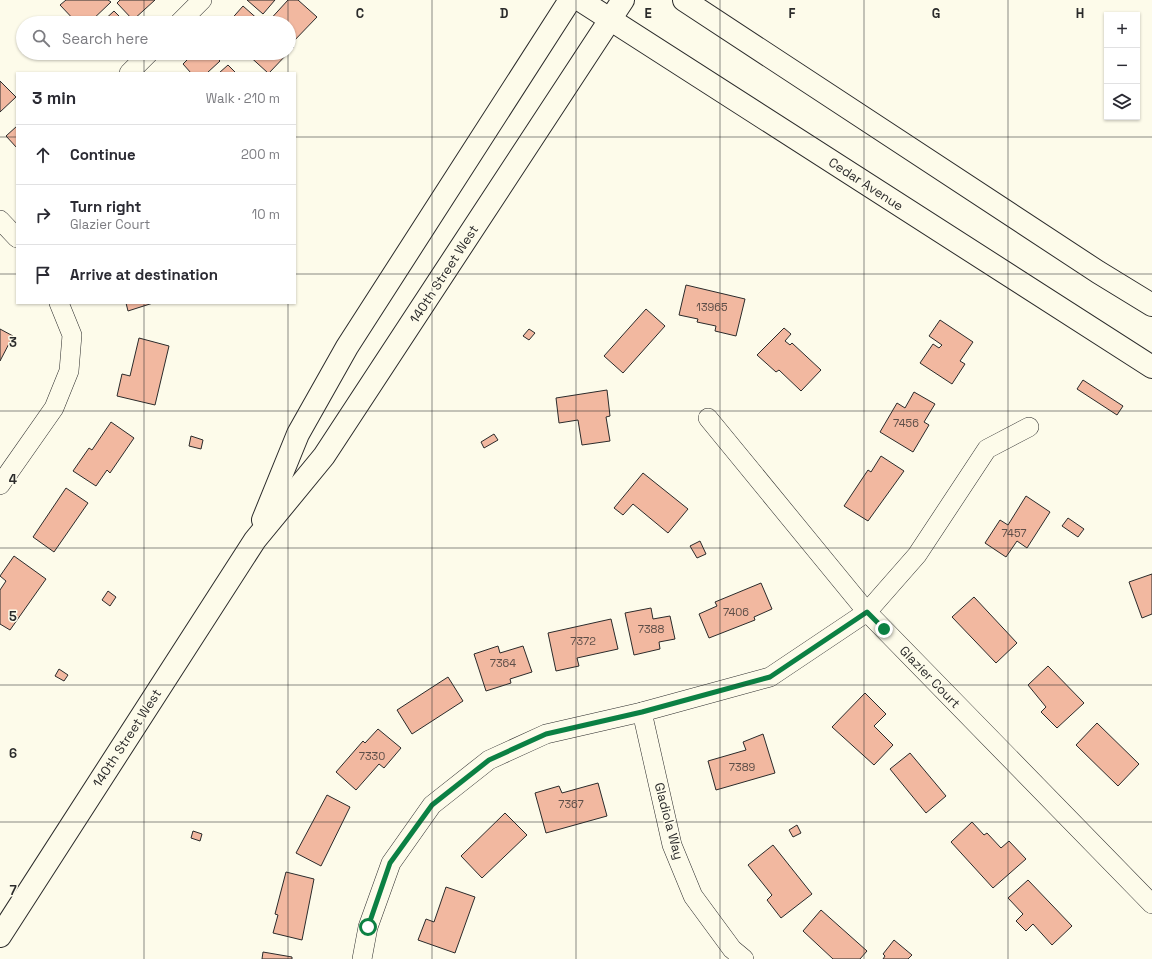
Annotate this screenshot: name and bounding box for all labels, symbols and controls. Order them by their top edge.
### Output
text: C [356,5,364,22]
text: D [500,5,509,22]
text: E [644,5,652,22]
text: F [789,5,796,22]
text: G [932,5,940,22]
text: H [1076,5,1084,22]
map controls [1104,12,1140,120]
button: + [1104,12,1140,48]
search box [16,16,296,60]
icon: search [30,27,52,49]
text: Search here [62,29,148,48]
button: − [1104,48,1140,84]
button: layers [1104,84,1140,120]
text: 3 min [32,87,76,109]
text: Walk · 210 m [206,90,280,107]
icon: ahead [32,144,54,166]
text: Continue [70,145,136,164]
text: 200 m [241,146,280,163]
street label: Cedar Avenue [825,153,907,215]
text: Turn right [70,197,141,216]
icon: right [32,204,54,226]
text: 10 m [252,206,280,223]
text: Glazier Court [70,216,150,233]
street label: 140th Street West [406,222,482,326]
icon: arrive [32,264,54,286]
text: Arrive at destination [70,265,218,284]
house number: 13965 [696,300,728,314]
text: 3 [9,334,17,351]
house number: 7456 [893,416,919,430]
text: 4 [9,471,17,488]
house number: 7457 [1001,526,1027,540]
house number: 7406 [723,605,749,619]
text: 5 [9,608,17,625]
route end [875,620,893,638]
house number: 7388 [638,622,664,636]
house number: 7372 [570,634,596,648]
street label: Glazier Court [896,642,964,712]
house number: 7364 [490,656,516,670]
street label: 140th Street West [89,686,165,790]
text: 6 [9,745,17,762]
house number: 7330 [359,749,385,763]
house number: 7389 [729,760,755,774]
street label: Gladiola Way [651,781,687,861]
house number: 7367 [558,797,584,811]
text: 7 [9,882,17,899]
route start [359,918,377,936]

